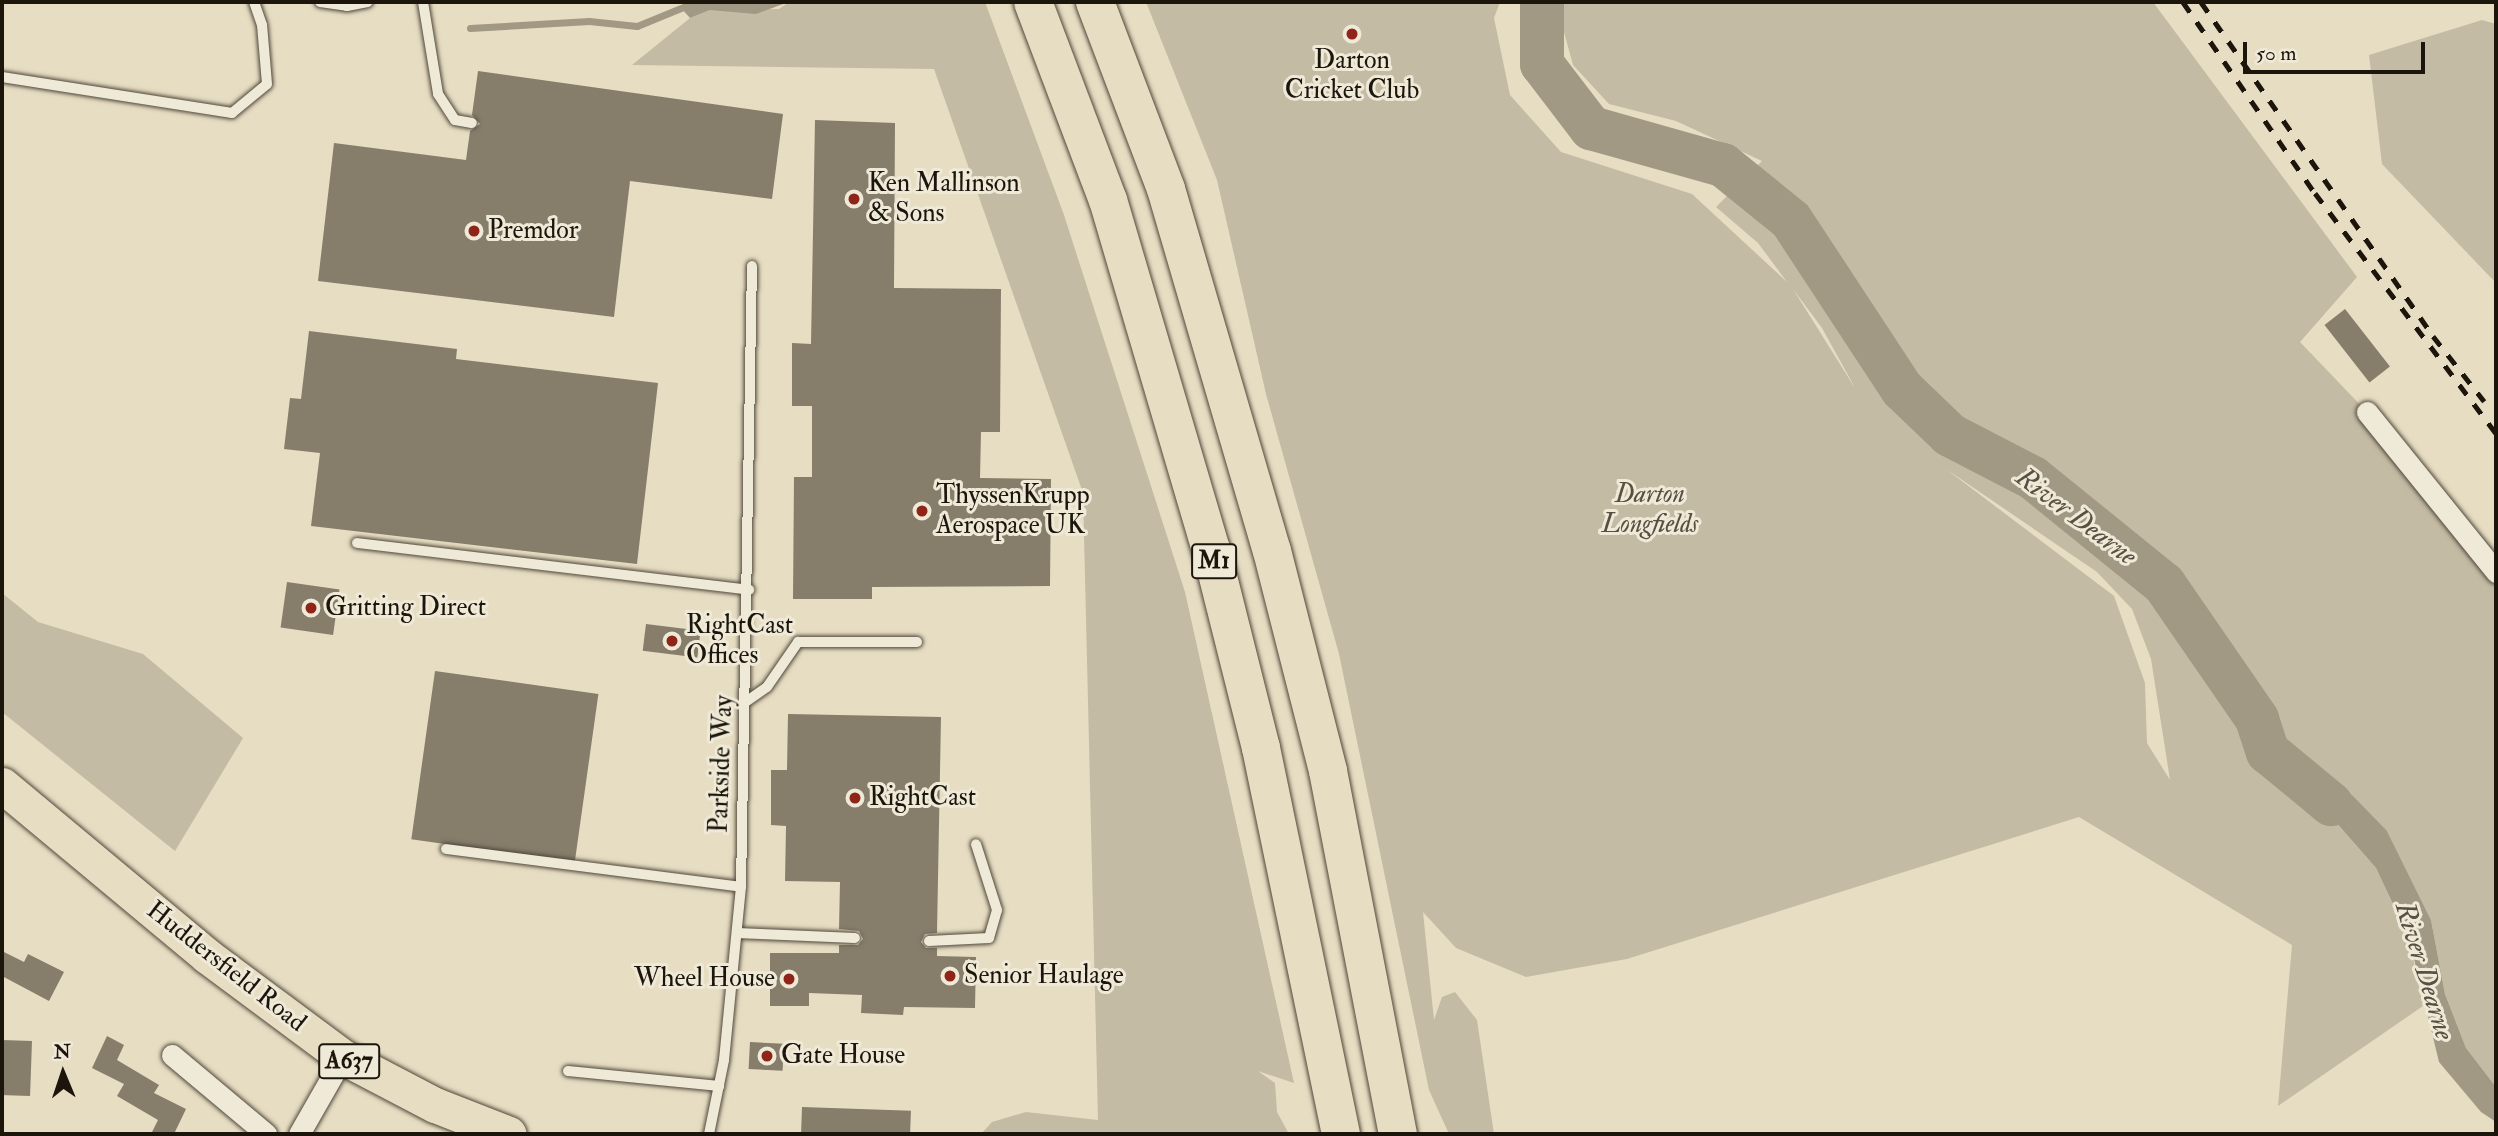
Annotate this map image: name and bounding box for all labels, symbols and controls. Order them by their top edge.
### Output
marker: Darton Cricket Club [1344,26,1360,42]
scale bar [2246,28,2428,72]
text: 50 m [2256,40,2297,67]
place label: Darton Cricket Club [1285,45,1419,106]
place label: Ken Mallinson & Sons [868,168,1020,230]
marker: Ken Mallinson & Sons [846,191,862,207]
place label: Premdor [488,215,579,247]
marker: Premdor [466,223,482,239]
water label: River Dearne [2009,461,2143,573]
park label: Darton Longfields [1602,479,1698,540]
place label: ThyssenKrupp Aerospace UK [936,480,1090,542]
marker: ThyssenKrupp Aerospace UK [914,503,930,519]
road number: M1 [1190,540,1238,582]
place label: Gritting Direct [325,592,486,624]
marker: Gritting Direct [303,600,319,616]
place label: RightCast Offices [686,610,793,672]
marker: RightCast Offices [664,633,680,649]
street label: Parkside Way [704,695,740,833]
place label: RightCast [869,782,976,814]
marker: RightCast [847,790,863,806]
street label: Huddersfield Road [140,895,312,1039]
water label: River Dearne [2387,898,2461,1044]
place label: Senior Haulage [964,960,1124,992]
place label: Wheel House [634,963,775,995]
marker: Senior Haulage [942,968,958,984]
marker: Wheel House [781,971,797,987]
north arrow [28,1038,98,1108]
text: N [53,1040,71,1064]
place label: Gate House [781,1040,905,1072]
road number: A637 [318,1041,380,1082]
marker: Gate House [759,1048,775,1064]

